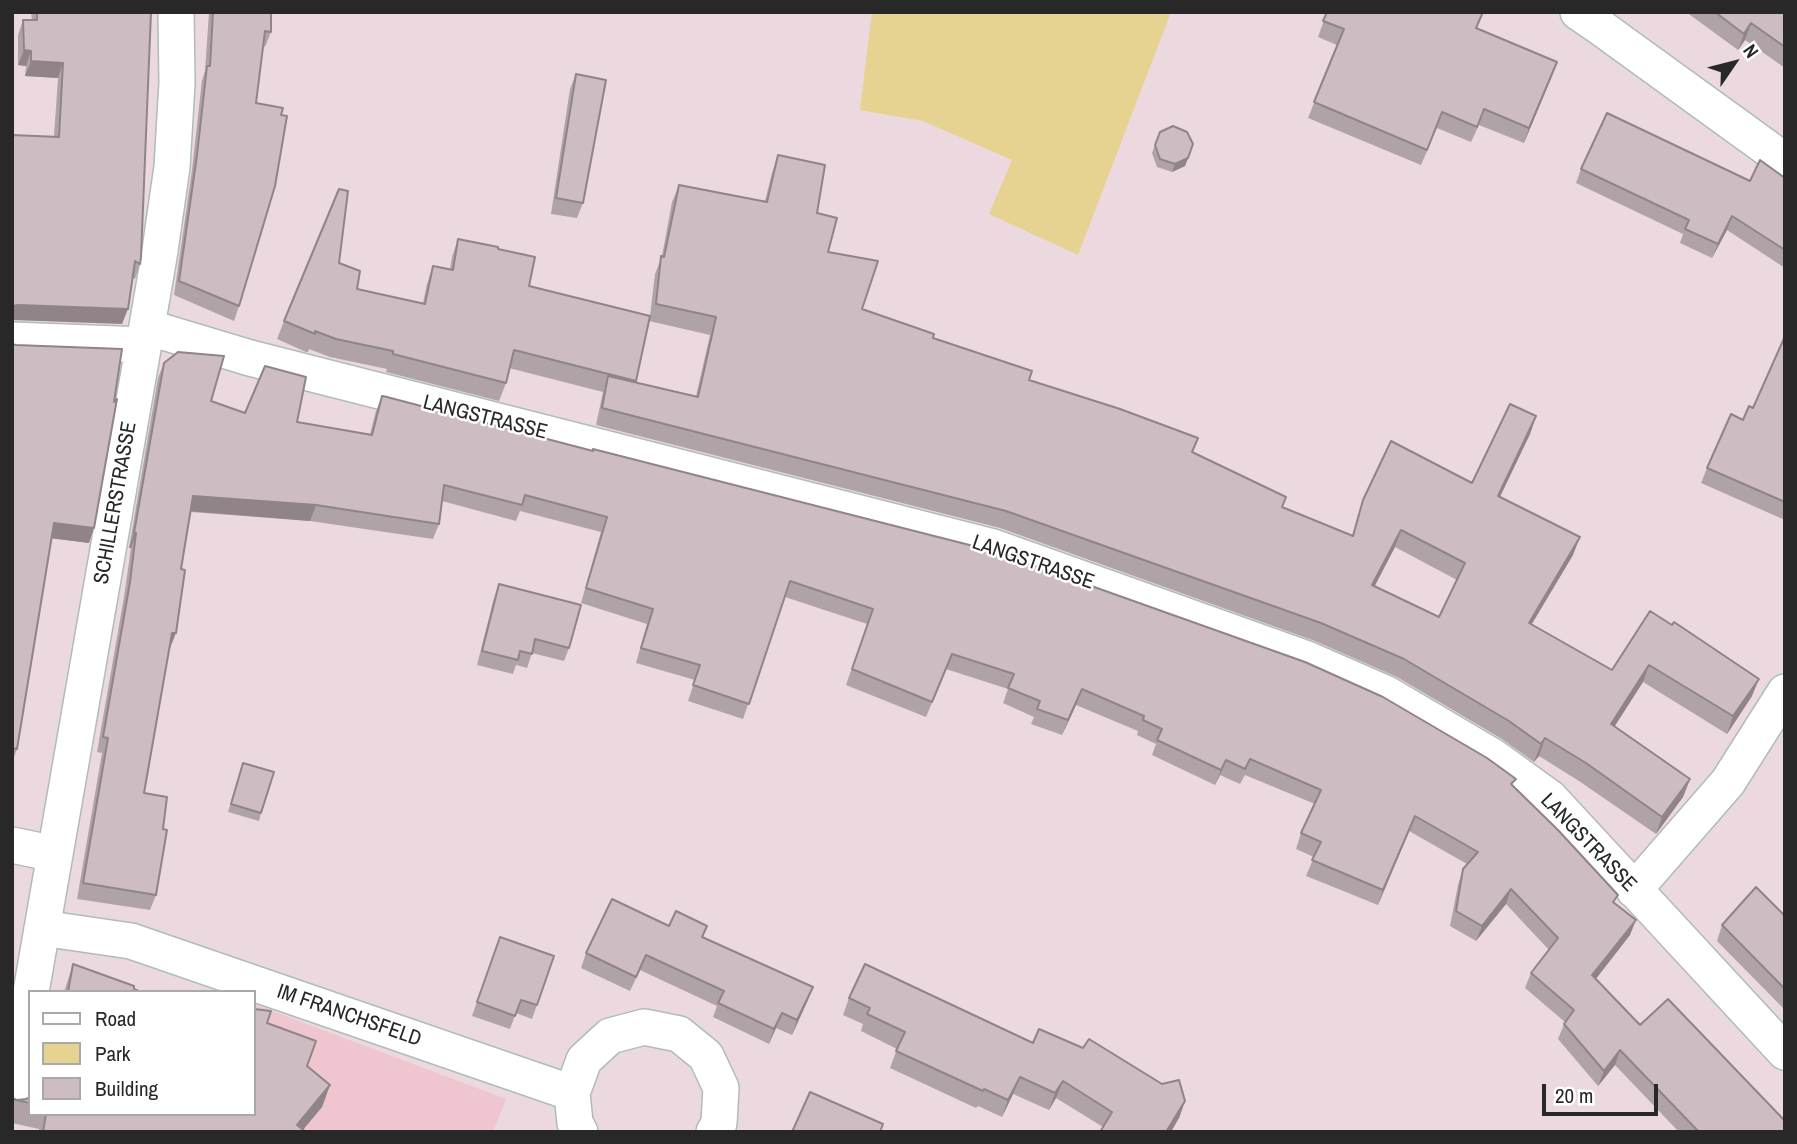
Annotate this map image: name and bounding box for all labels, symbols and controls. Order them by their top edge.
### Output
north arrow [1699,28,1769,98]
text: N [1737,39,1765,63]
street label: LANGSTRASSE [420,390,550,446]
street label: SCHILLERSTRASSE [89,420,143,586]
street label: LANGSTRASSE [969,530,1097,596]
street label: LANGSTRASSE [1535,788,1641,898]
street label: IM FRANCHSFELD [273,979,425,1053]
legend [28,990,256,1116]
text: Road [95,1004,136,1033]
text: Park [95,1039,130,1068]
scale bar [1545,1070,1660,1114]
text: Building [95,1074,158,1103]
text: 20 m [1555,1081,1593,1110]

